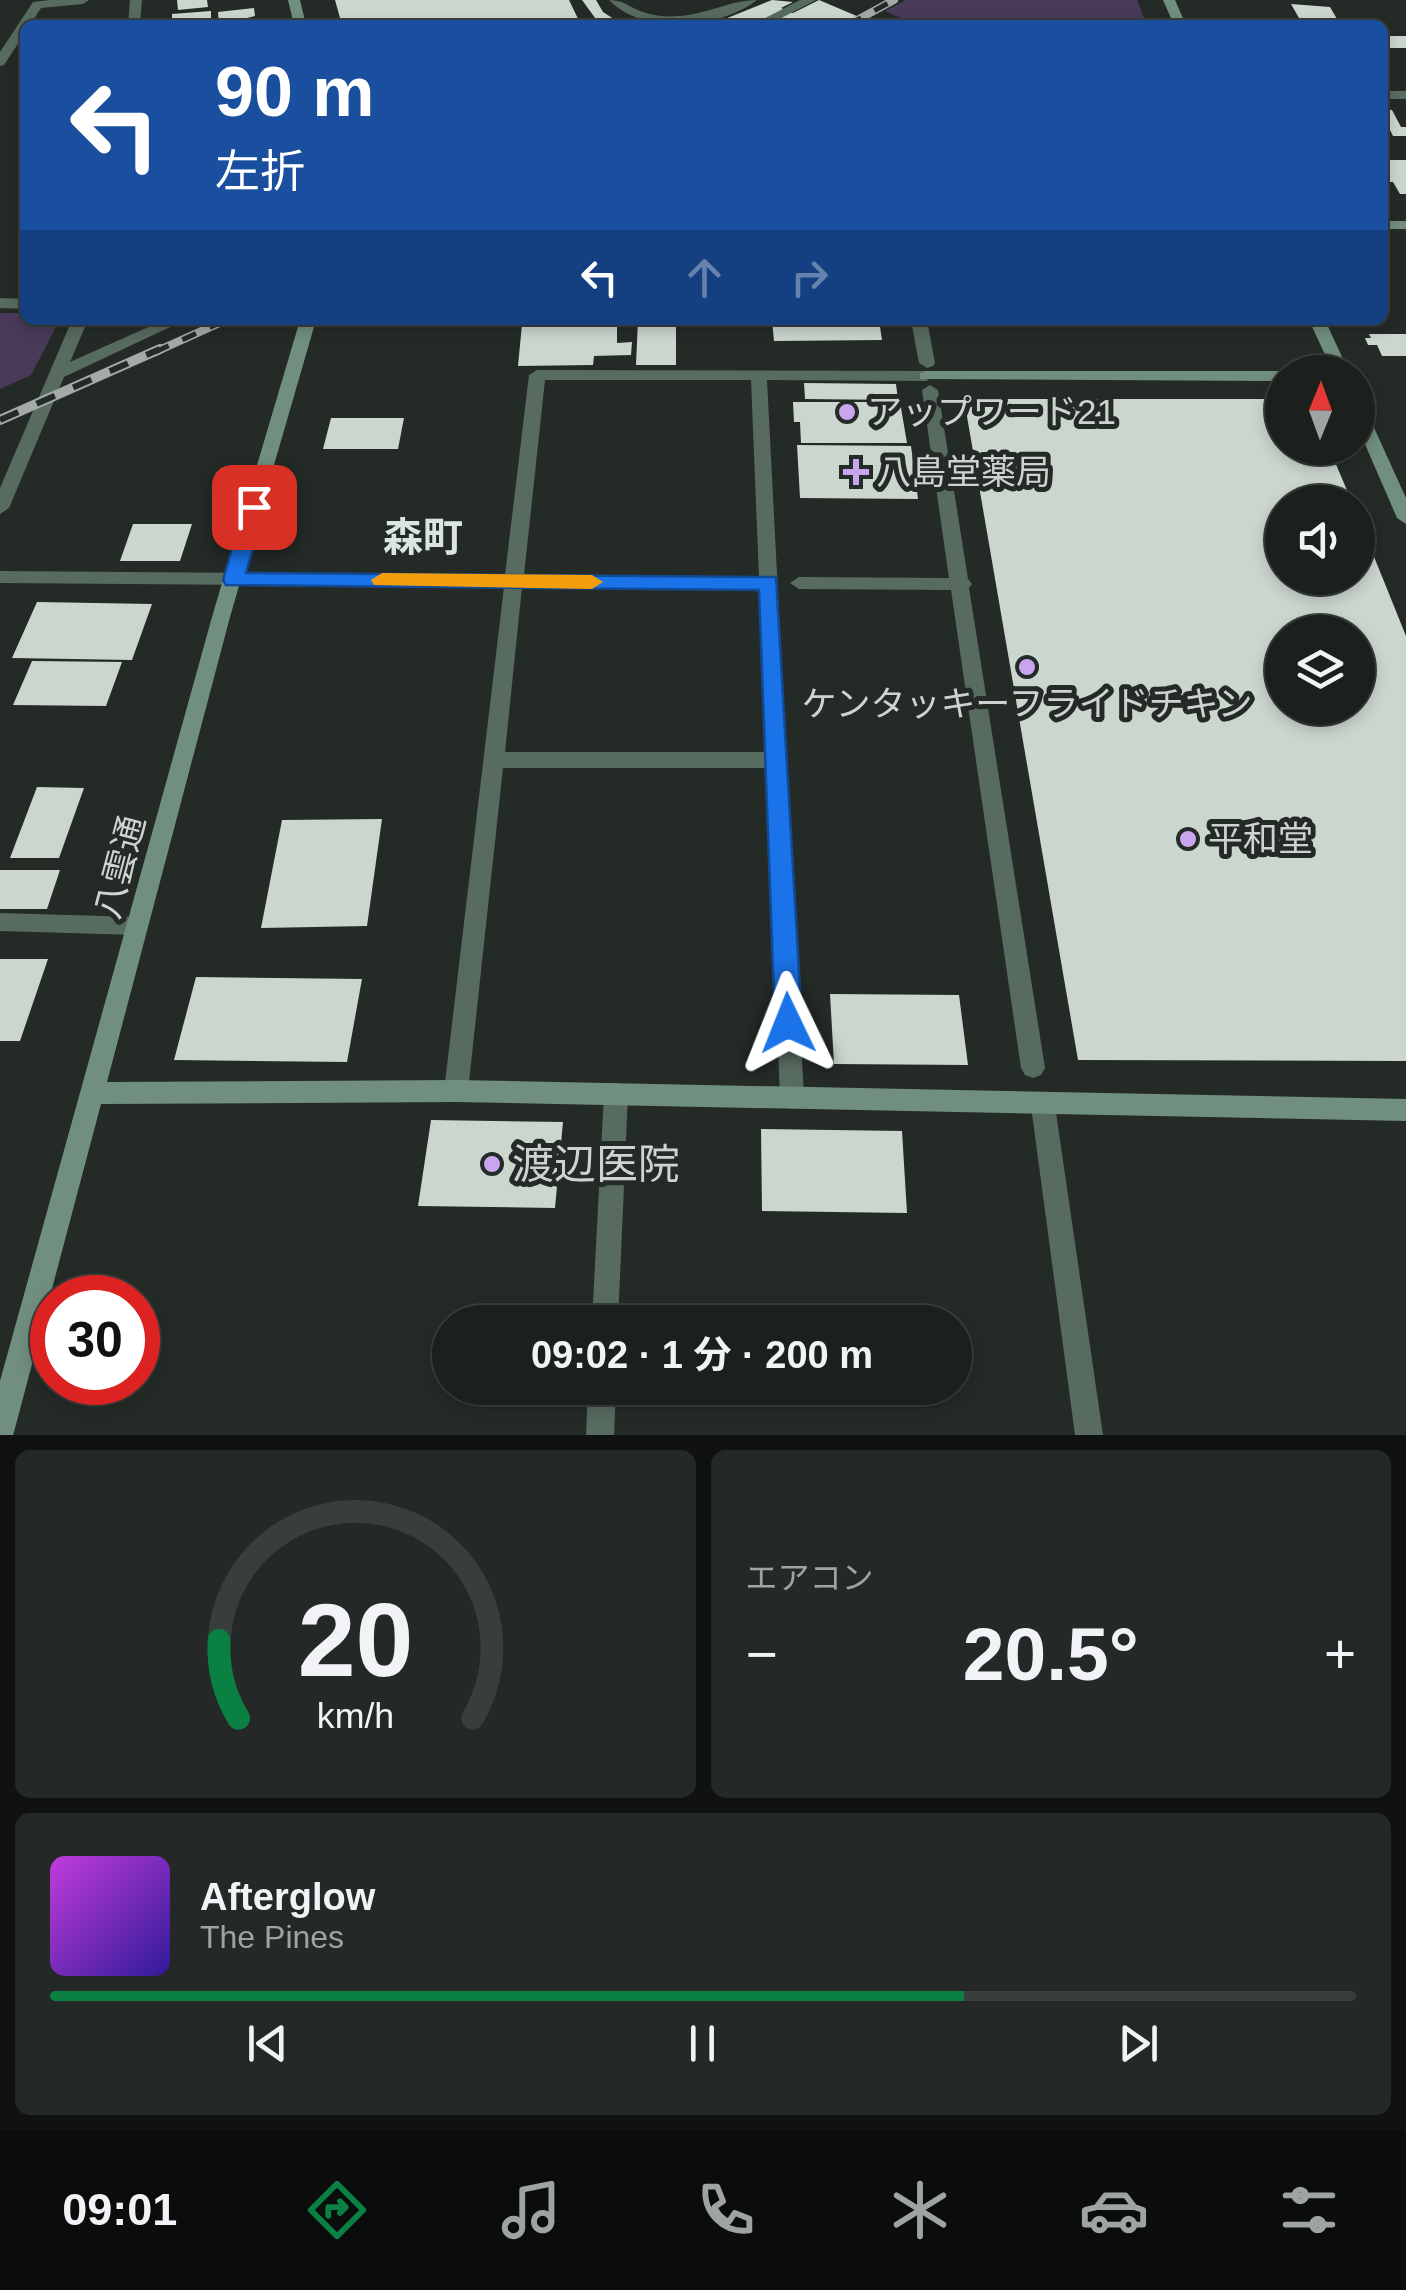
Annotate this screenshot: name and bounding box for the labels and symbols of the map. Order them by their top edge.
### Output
north arrow [1265,355,1375,465]
place label: アップワード21 [867,392,1116,431]
marker: アップワード21 [836,401,858,423]
place label: 八島堂薬局 [876,452,1051,491]
marker: 八島堂薬局 [845,461,867,483]
pin [212,465,297,550]
district label: 森町 [383,515,463,559]
marker: ケンタッキーフライドチキン [1016,656,1038,678]
place label: ケンタッキーフライドチキン [802,684,1252,723]
street label: 八雲通 [87,811,152,923]
place label: 平和堂 [1208,819,1313,858]
marker: 平和堂 [1177,828,1199,850]
position arrow [736,971,840,1075]
place label: 渡辺医院 [512,1141,680,1188]
marker: 渡辺医院 [481,1153,503,1175]
speed limit sign: 30 [30,1275,160,1405]

